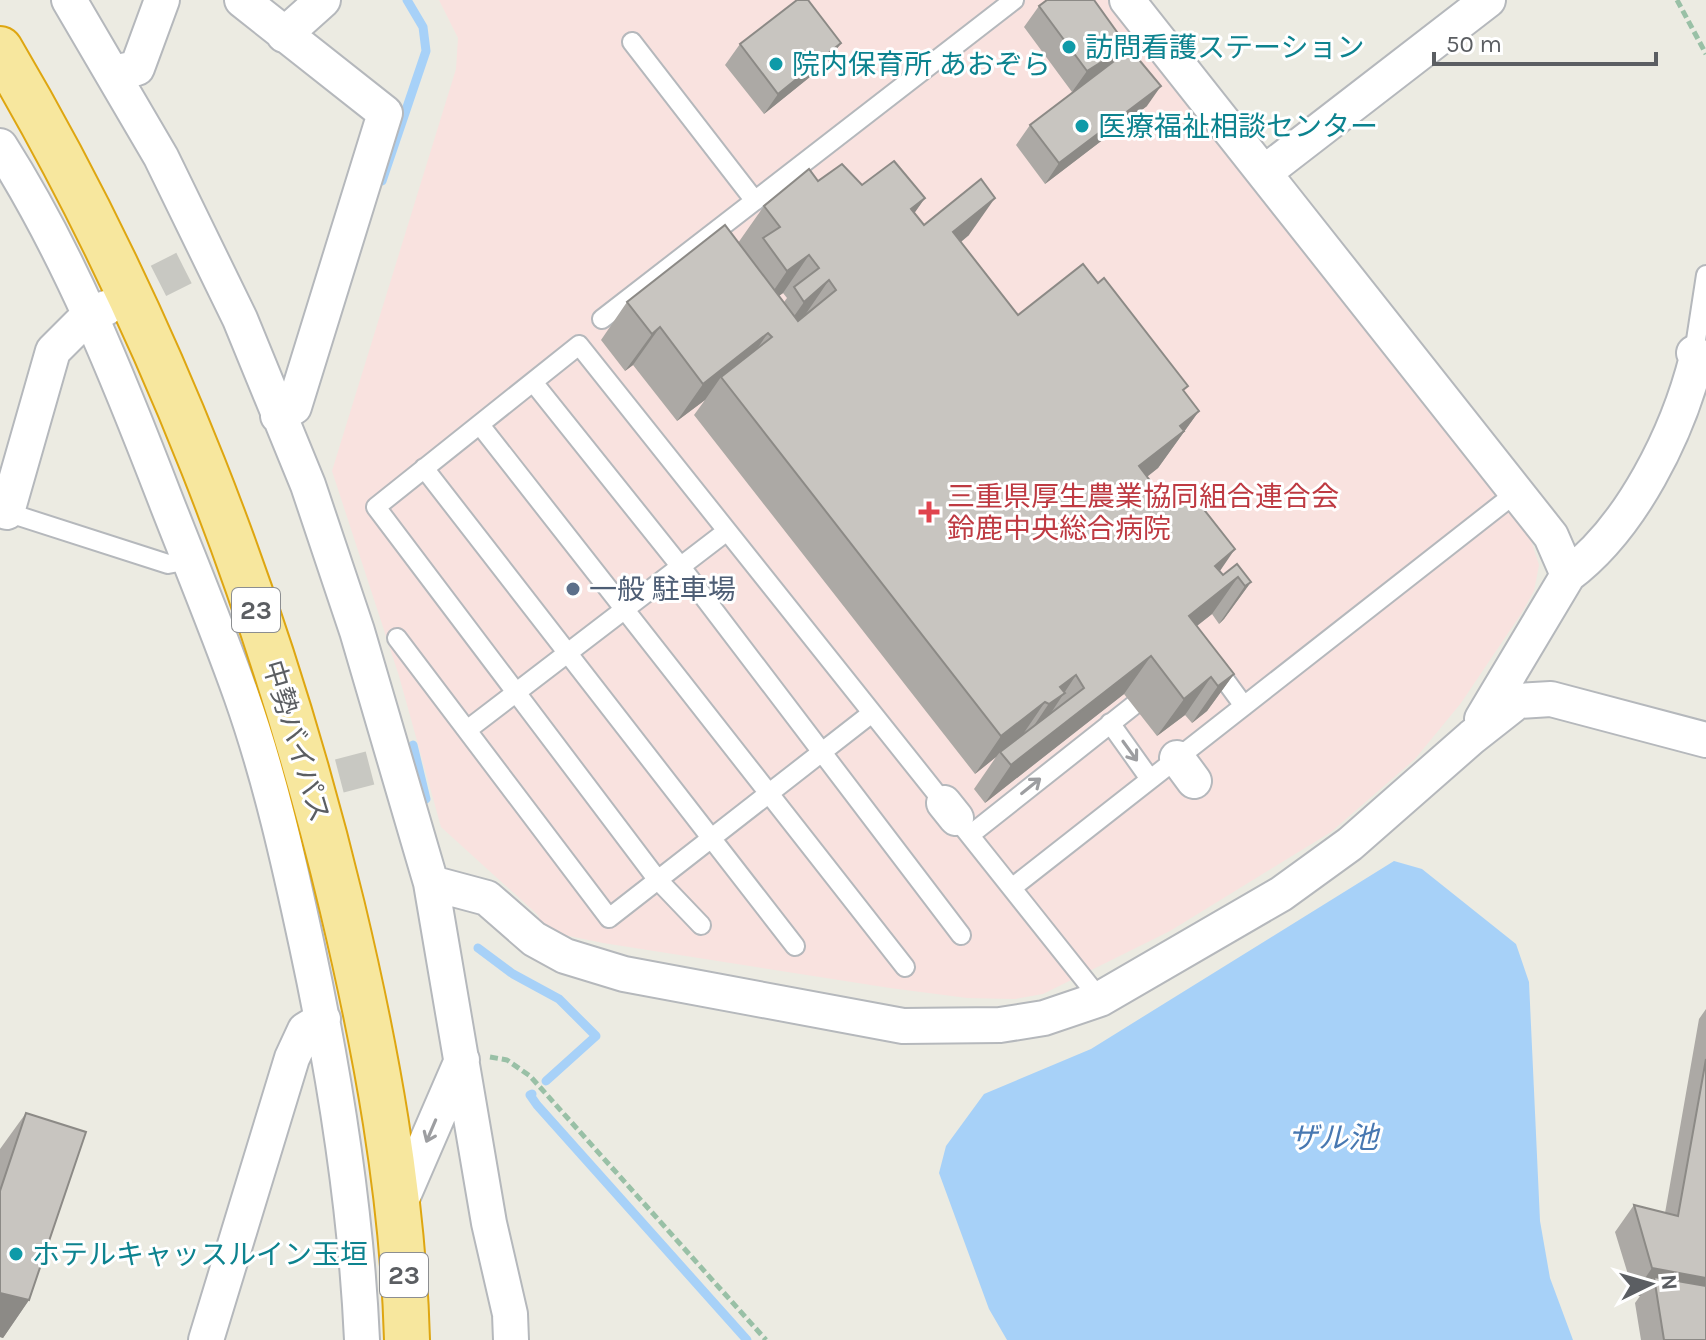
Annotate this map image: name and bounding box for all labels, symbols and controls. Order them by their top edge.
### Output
scale bar [1434,16,1656,66]
text: 50 m [1446,30,1502,58]
place label: 訪問看護ステーション [1085,31,1364,64]
marker: 訪問看護ステーション [1060,38,1078,56]
place label: 院内保育所 あおぞら [792,48,1051,81]
marker: 院内保育所 あおぞら [767,55,785,73]
place label: 医療福祉相談センター [1098,110,1378,143]
marker: 医療福祉相談センター [1073,117,1091,135]
place label: 三重県厚生農業協同組合連合会 鈴鹿中央総合病院 [947,480,1339,545]
marker: 三重県厚生農業協同組合連合会 鈴鹿中央総合病院 [918,501,940,523]
place label: 一般 駐車場 [589,573,736,606]
marker: 一般 駐車場 [564,580,582,598]
road number: 23 [232,588,280,632]
street label: 中勢バイパス [256,656,337,826]
one-way arrow [1122,739,1138,761]
one-way arrow [1020,777,1041,795]
one-way arrow [422,1118,437,1143]
water label: ザル池 [1288,1120,1381,1156]
place label: ホテルキャッスルイン玉垣 [32,1238,368,1271]
north arrow [1610,1244,1690,1324]
marker: ホテルキャッスルイン玉垣 [7,1245,25,1263]
road number: 23 [380,1253,428,1297]
text: N [1655,1273,1683,1291]

